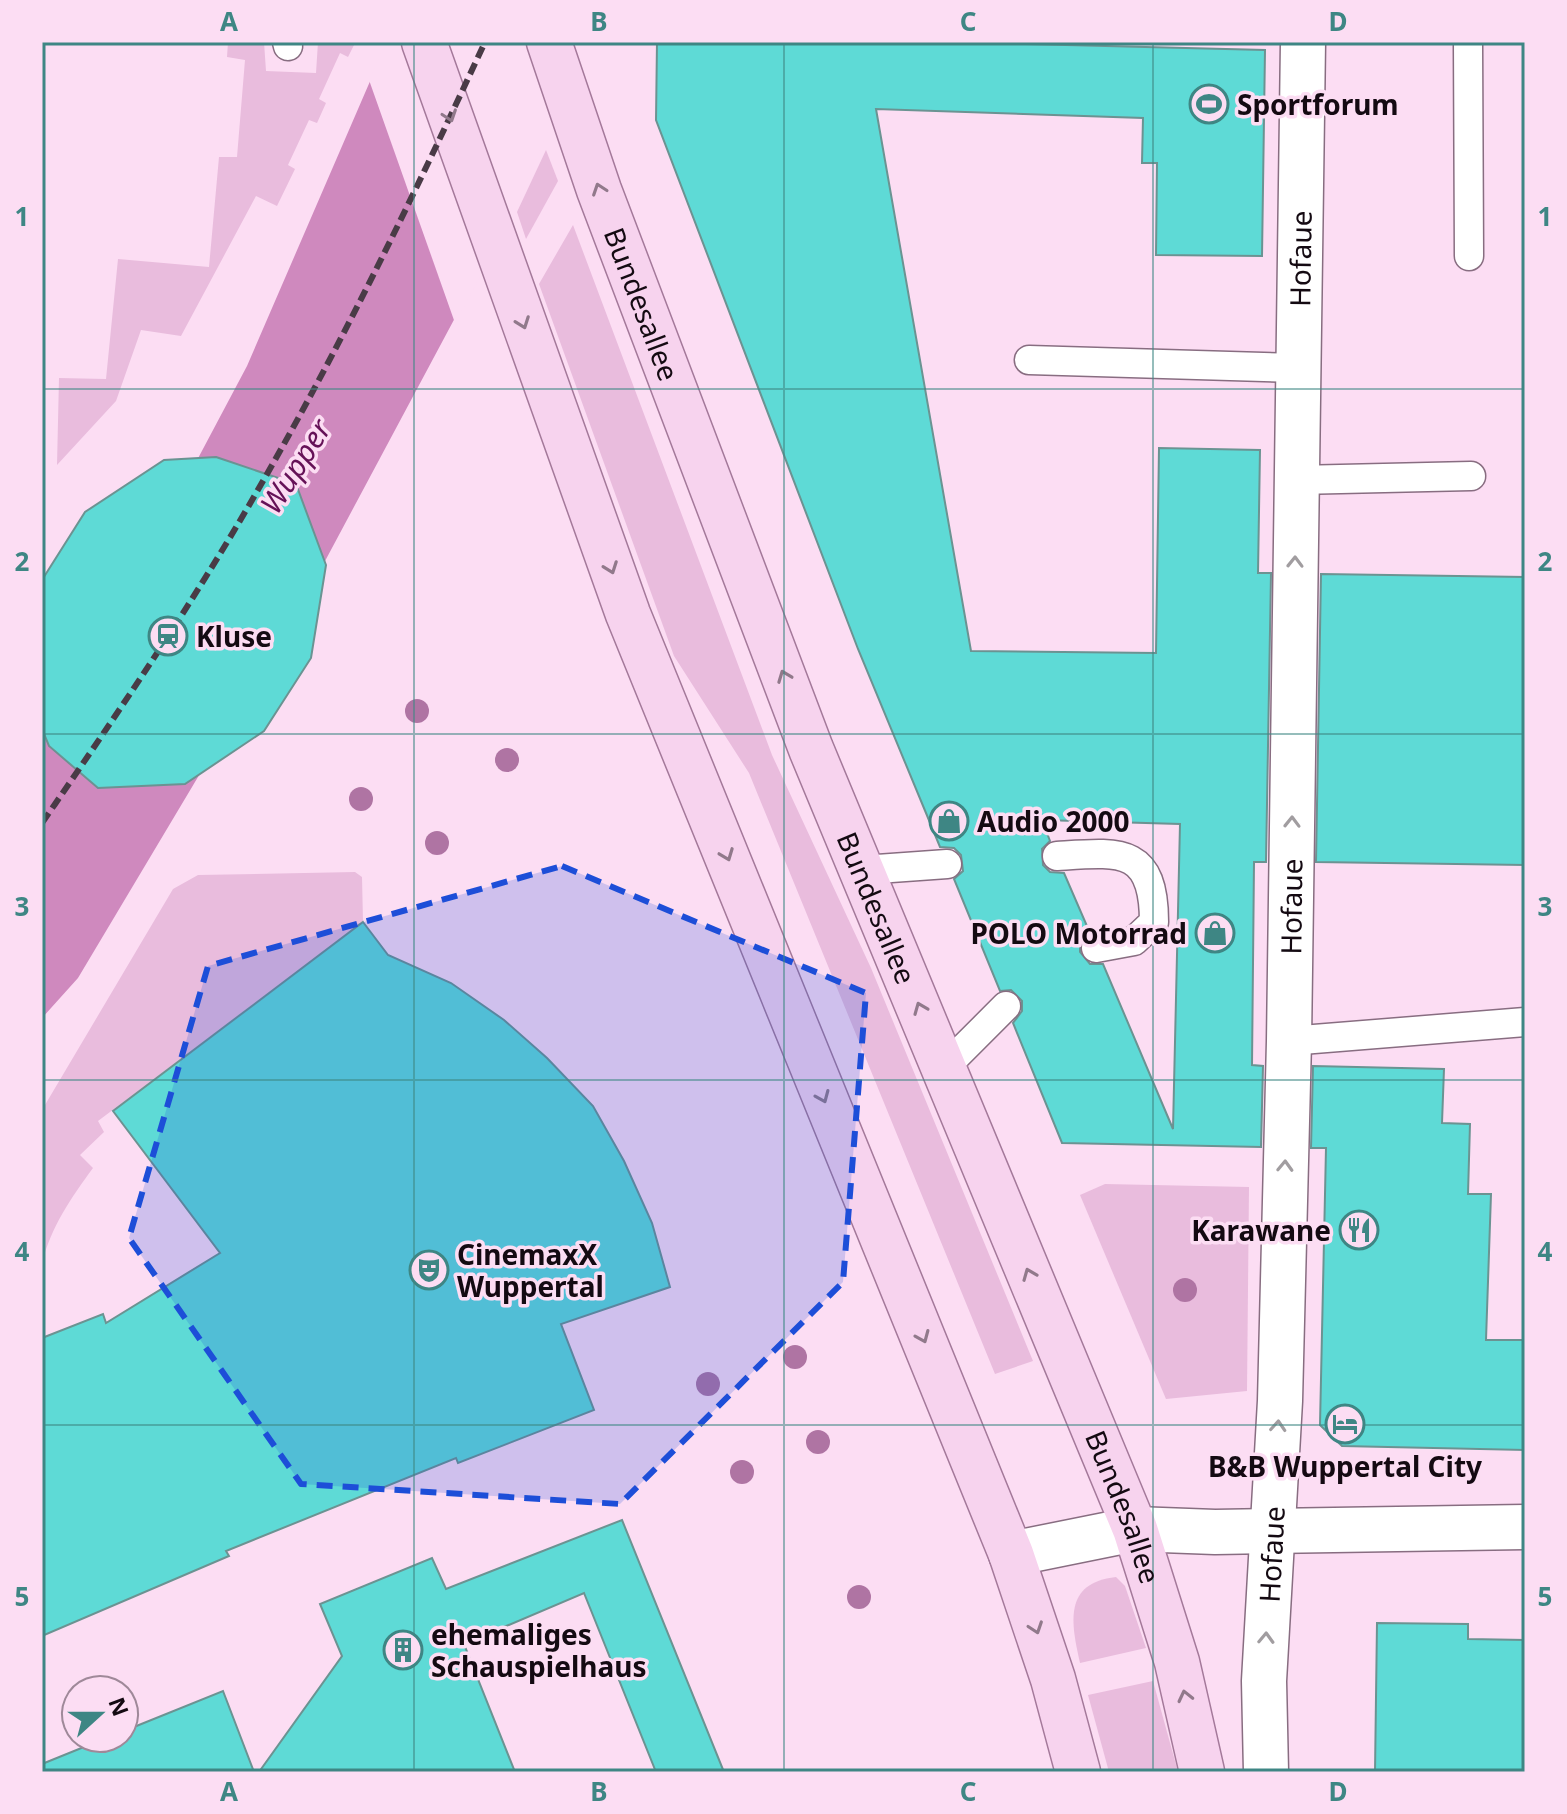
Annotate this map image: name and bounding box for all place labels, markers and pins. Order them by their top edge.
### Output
sports icon: Sportforum [1188,83,1230,125]
place label: Sportforum [1237,85,1399,123]
station icon: Kluse [147,615,189,657]
place label: Kluse [196,617,272,655]
shop icon: Audio 2000 [928,800,970,842]
place label: Audio 2000 [977,802,1130,840]
shop icon: POLO Motorrad [1194,912,1236,954]
place label: POLO Motorrad [970,914,1187,952]
restaurant icon: Karawane [1338,1209,1380,1251]
place label: Karawane [1191,1211,1331,1249]
place label: CinemaxX Wuppertal [457,1235,604,1305]
theatre icon: CinemaxX Wuppertal [408,1249,450,1291]
hotel icon: B&B Wuppertal City [1324,1403,1366,1445]
place label: B&B Wuppertal City [1208,1447,1482,1485]
place label: ehemaliges Schauspielhaus [431,1615,646,1685]
building icon: ehemaliges Schauspielhaus [382,1629,424,1671]

